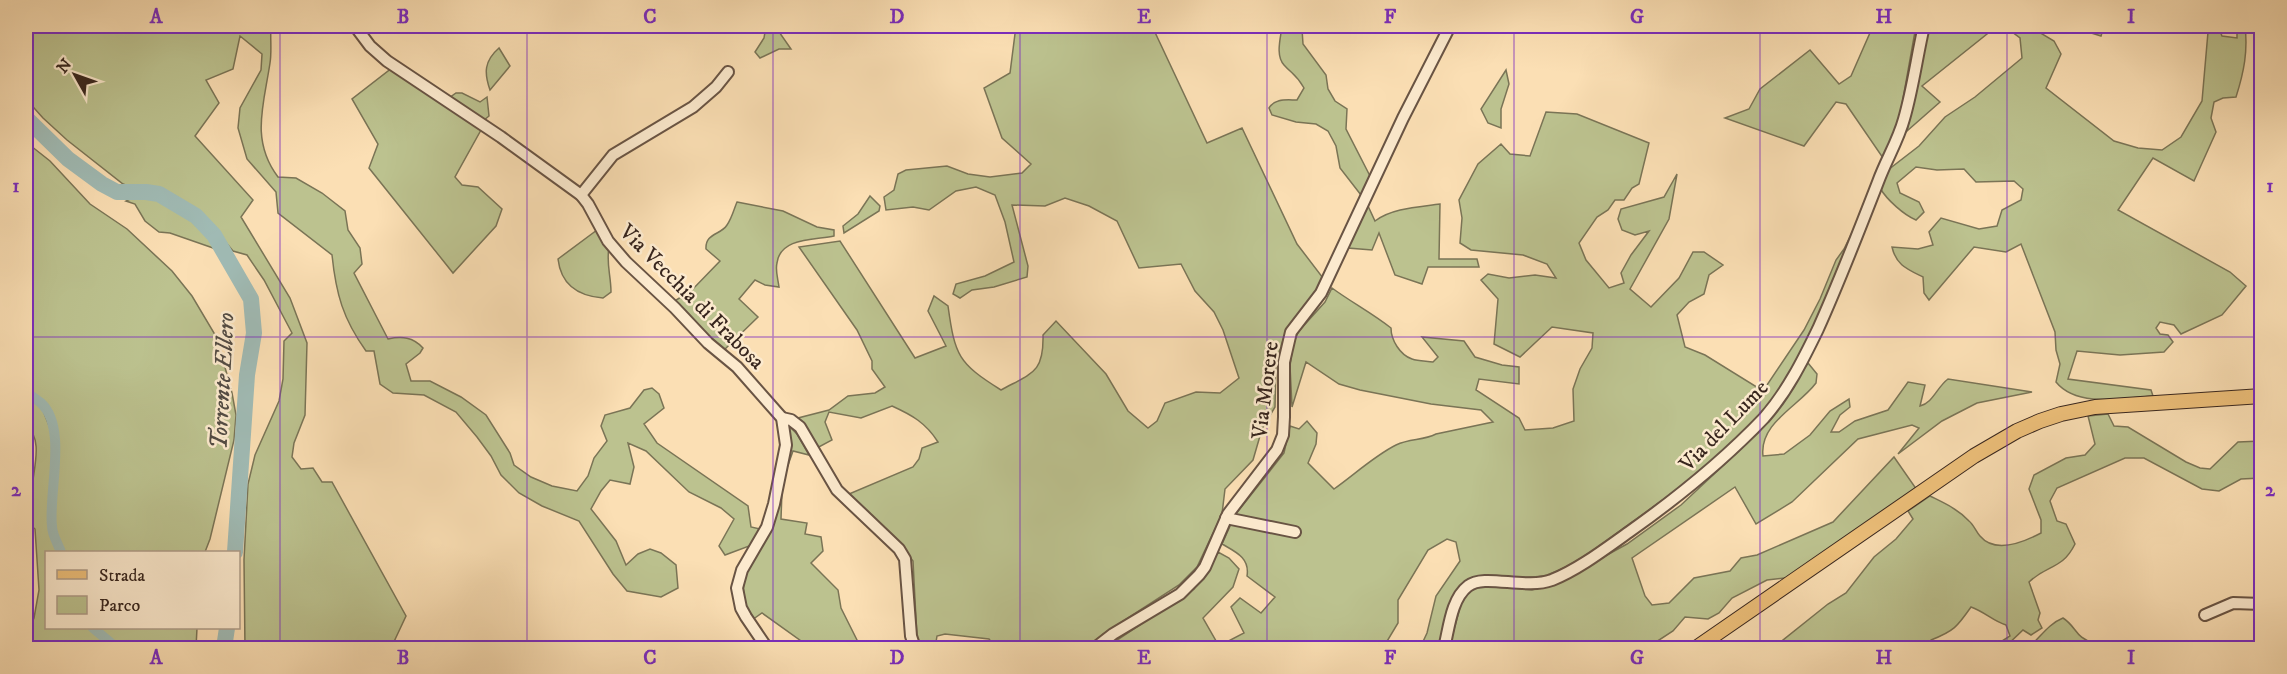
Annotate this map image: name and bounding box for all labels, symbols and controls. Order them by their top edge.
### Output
text: A [149,5,164,30]
text: B [397,5,409,30]
text: C [643,5,657,30]
text: D [890,5,905,30]
text: E [1137,5,1151,30]
text: F [1384,5,1397,30]
text: G [1630,5,1644,30]
text: H [1876,5,1893,30]
text: I [2127,5,2135,30]
north arrow [45,45,105,105]
text: N [52,55,76,77]
text: 1 [12,174,20,199]
text: 1 [2266,174,2274,199]
street label: Via Vecchia di Frabosa [613,218,771,376]
water label: Torrente Ellero [204,312,242,450]
street label: Via Morere [1246,340,1285,442]
street label: Via del Lume [1673,375,1774,478]
text: 2 [11,478,22,503]
text: 2 [2265,478,2276,503]
legend [45,551,240,629]
text: Strada [99,565,146,587]
text: Parco [99,595,140,617]
text: A [149,646,164,671]
text: B [397,646,409,671]
text: C [643,646,657,671]
text: D [890,646,905,671]
text: E [1137,646,1151,671]
text: F [1384,646,1397,671]
text: G [1630,646,1644,671]
text: H [1876,646,1893,671]
text: I [2127,646,2135,671]

